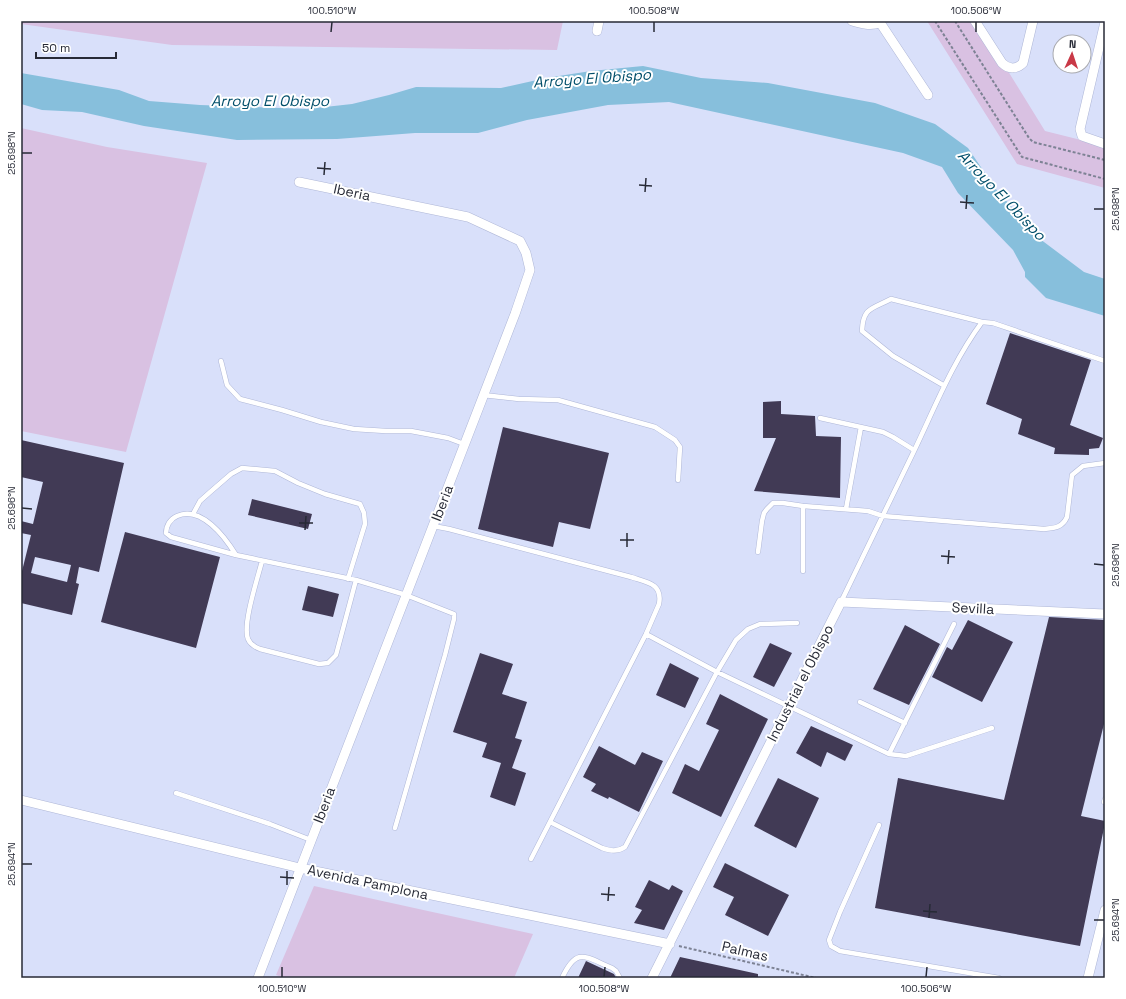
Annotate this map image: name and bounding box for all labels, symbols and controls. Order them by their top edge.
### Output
text: 100.510°W [308,4,356,17]
text: 100.508°W [629,4,680,17]
text: 100.506°W [951,4,1001,17]
scale bar [36,34,116,60]
north arrow [1052,34,1092,74]
text: N [1068,37,1077,51]
text: 50 m [42,40,70,56]
water label: Arroyo El Obispo [532,64,652,92]
water label: Arroyo El Obispo [211,91,330,110]
text: 25.698°N [5,131,18,175]
water label: Arroyo El Obispo [954,146,1050,245]
street label: Iberia [332,179,372,205]
text: 25.698°N [1109,187,1122,231]
street label: Iberia [427,482,457,524]
text: 25.696°N [5,486,18,530]
text: 25.696°N [1109,543,1122,587]
street label: Sevilla [951,598,995,618]
street label: Industrial el Obispo [763,621,837,745]
street label: Iberia [309,784,339,826]
text: 25.694°N [5,842,18,886]
street label: Avenida Pamplona [306,860,430,904]
text: 25.694°N [1109,898,1122,942]
street label: Palmas [720,937,770,965]
text: 100.510°W [258,982,306,995]
text: 100.508°W [579,982,630,995]
text: 100.506°W [901,982,951,995]

